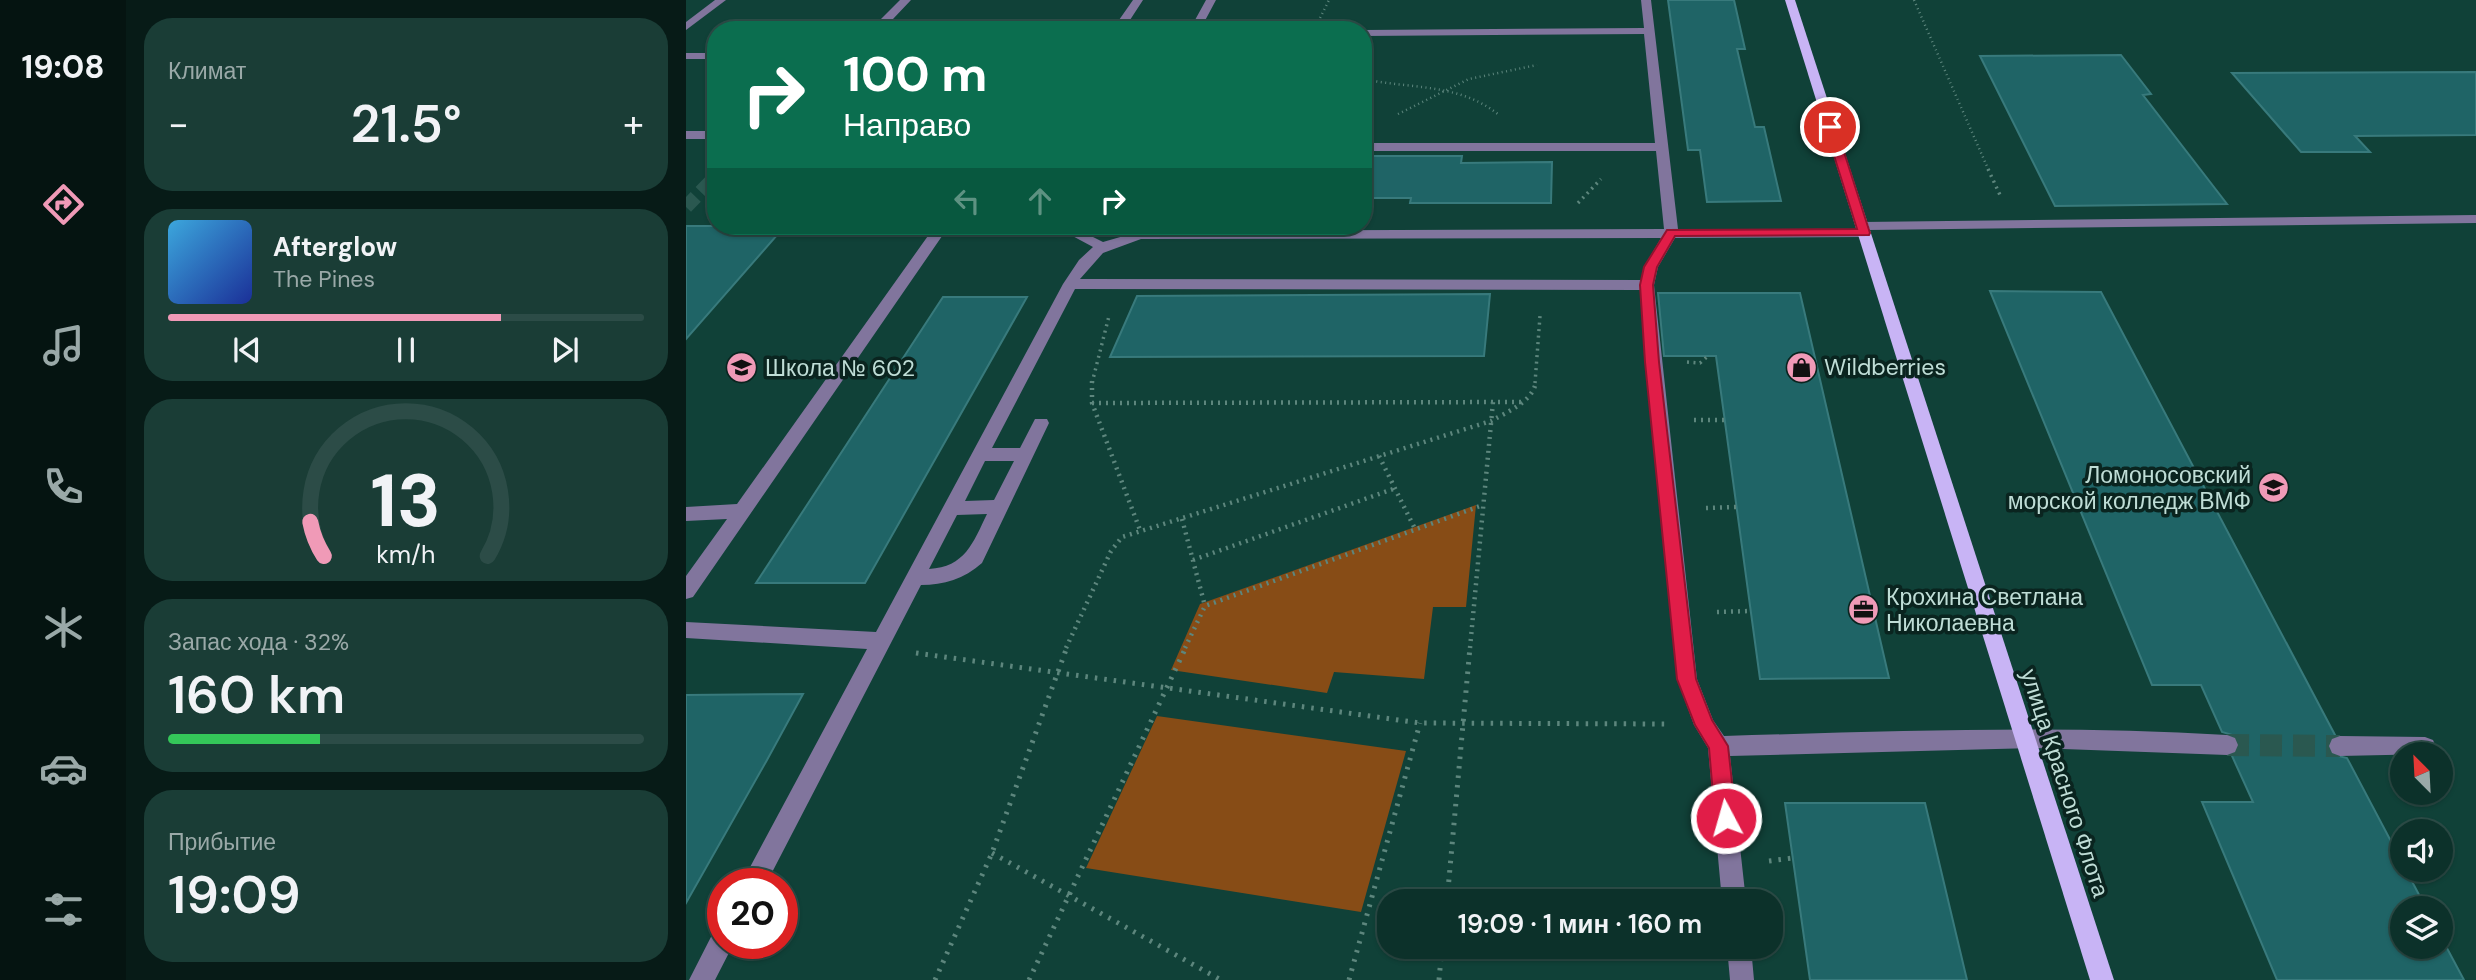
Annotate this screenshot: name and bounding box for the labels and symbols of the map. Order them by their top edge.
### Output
pin [1800,97,1860,157]
shop icon: Wildberries [1784,350,1818,384]
school or university icon: Школа № 602 [725,351,759,385]
place label: Wildberries [1824,352,1946,382]
place label: Школа № 602 [765,353,915,383]
place label: Ломоносовский морской колледж ВМФ [2008,460,2251,516]
school or university icon: Ломоносовский морской колледж ВМФ [2257,471,2291,505]
place label: Крохина Светлана Николаевна [1886,582,2083,638]
office icon: Крохина Светлана Николаевна [1846,593,1880,627]
street label: улица Красного Флота [2014,665,2116,901]
north arrow [2390,742,2454,805]
position arrow [1689,781,1763,855]
speed limit sign: 20 [707,868,798,959]

